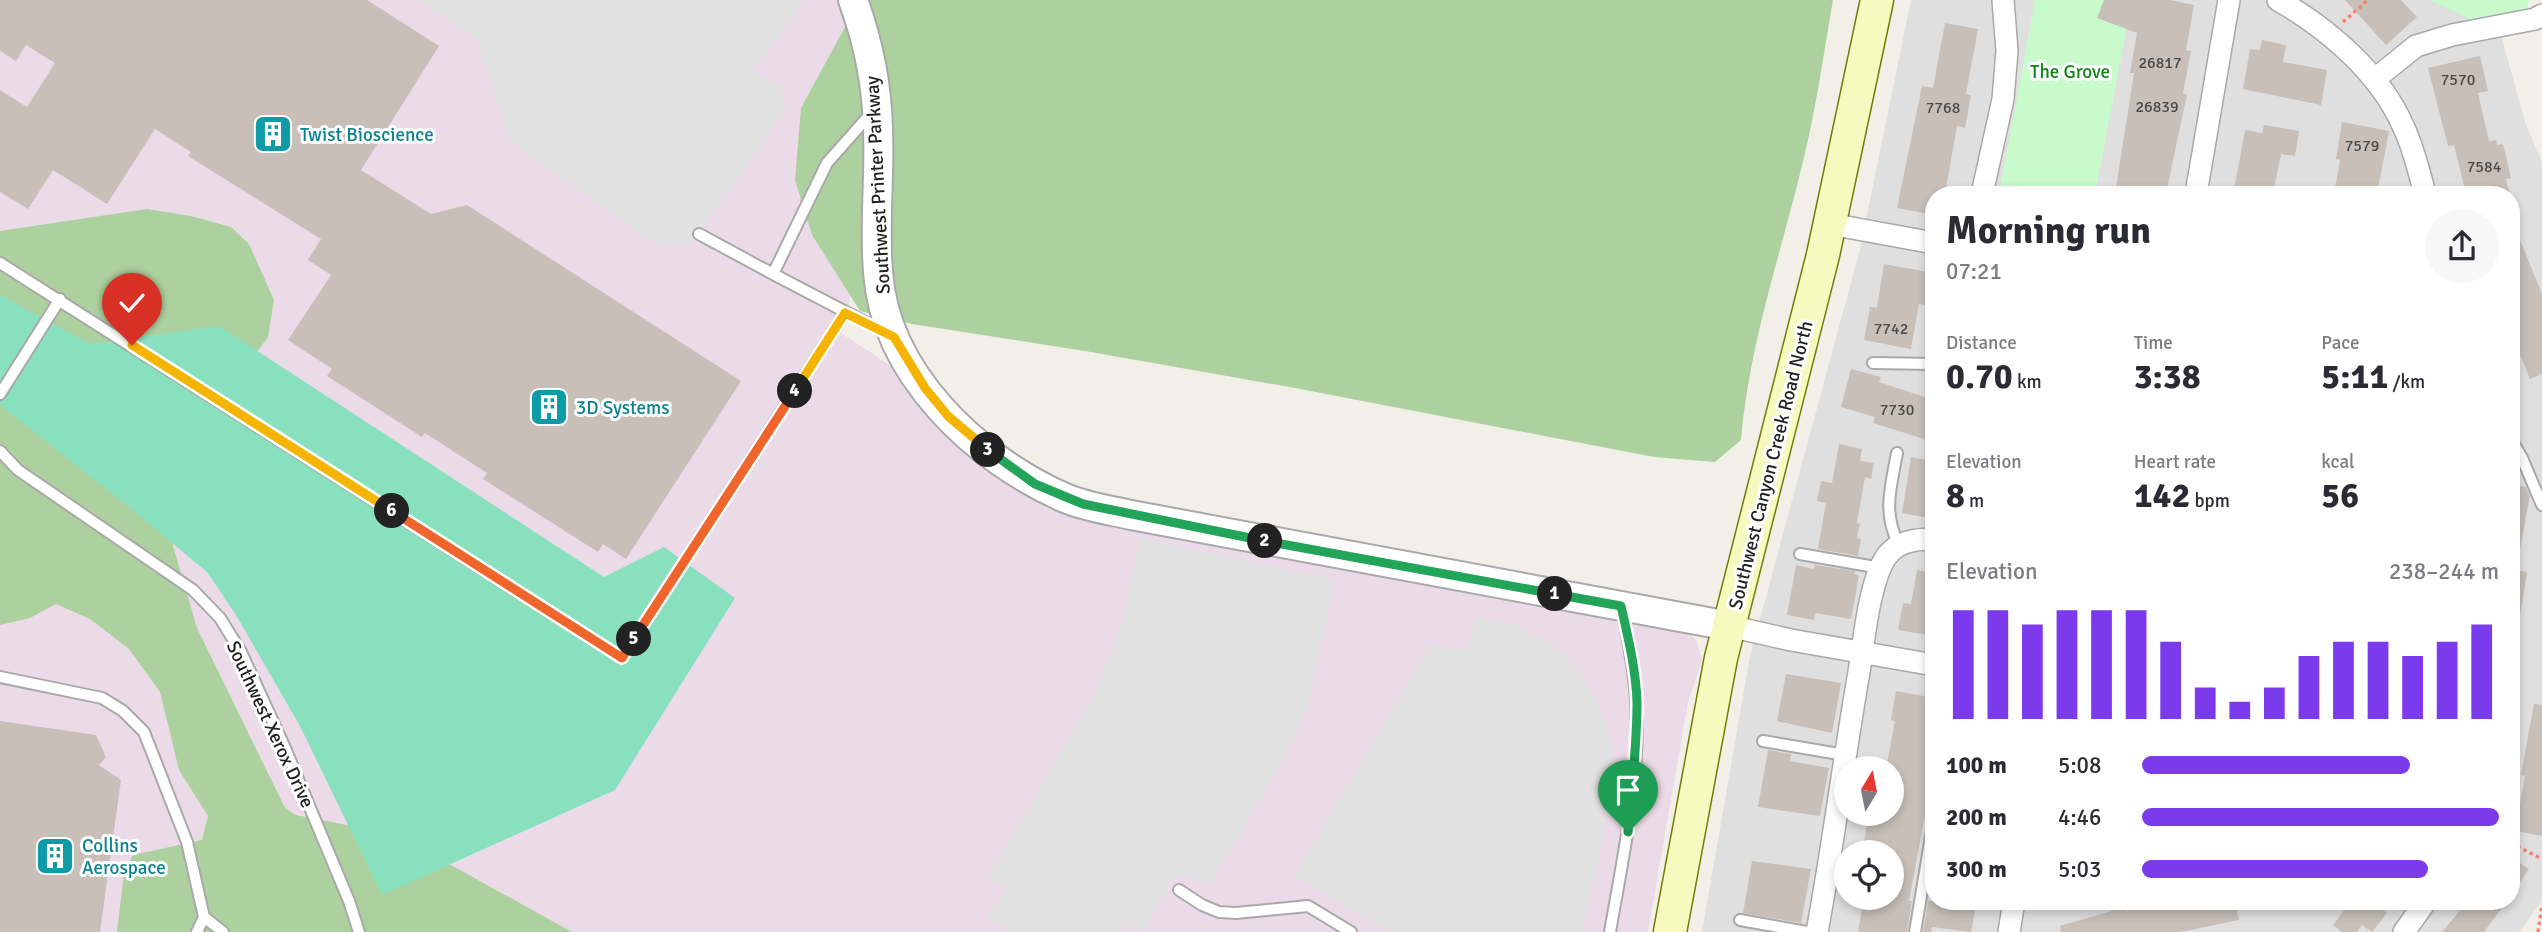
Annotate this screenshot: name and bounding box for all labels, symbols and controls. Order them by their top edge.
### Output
house number: 26817 [2138,53,2182,73]
park label: The Grove [2030,60,2110,84]
house number: 7570 [2441,70,2475,90]
street label: Southwest Printer Parkway [860,75,896,295]
house number: 26839 [2135,97,2179,117]
house number: 7768 [1926,98,1960,118]
building icon: Twist Bioscience [252,113,294,155]
place label: Twist Bioscience [300,123,434,147]
house number: 7579 [2345,136,2379,156]
house number: 7584 [2467,157,2502,177]
text: Morning run [1946,207,2151,254]
button: share [2425,209,2499,283]
text: 07:21 [1946,257,2002,286]
pin [102,273,162,345]
icon: check [113,284,151,322]
street label: Southwest Canyon Creek Road North [1723,318,1818,612]
house number: 7742 [1874,319,1908,339]
text: Distance [1946,331,2017,355]
text: Time [2134,331,2173,355]
text: Pace [2321,331,2360,355]
text: 0.70 [1946,355,2013,398]
text: 3:38 [2134,355,2201,398]
text: 5:11 [2321,355,2388,398]
text: km [2013,370,2042,394]
text: /km [2388,370,2425,394]
pin: 4 [778,374,812,408]
text: 4 [789,378,800,402]
building icon: 3D Systems [528,386,570,428]
place label: 3D Systems [576,396,670,420]
house number: 7730 [1880,400,1914,420]
pin: 3 [970,433,1006,468]
text: 3 [982,437,993,461]
text: Elevation [1946,450,2022,474]
text: Heart rate [2134,450,2216,474]
text: kcal [2321,450,2355,474]
text: 8 [1946,474,1965,517]
text: 142 [2134,474,2190,517]
text: 56 [2321,474,2359,517]
text: m [1965,489,1984,513]
text: bpm [2190,489,2230,513]
pin: 6 [374,494,410,528]
text: 6 [386,498,397,522]
pin: 2 [1248,524,1282,558]
text: 2 [1259,528,1270,552]
text: Elevation [1946,557,2038,586]
text: 238–244 m [2389,557,2499,586]
pin: 1 [1538,576,1572,612]
text: 1 [1549,581,1560,605]
pin: 5 [616,622,652,656]
text: 5 [628,626,639,650]
street label: Southwest Xerox Drive [221,637,319,812]
text: 100 m [1946,751,2007,780]
text: 5:08 [2058,751,2101,780]
north arrow [1834,756,1904,826]
map controls [1834,756,1904,910]
pin [1598,760,1658,832]
icon: arrive [1609,771,1647,809]
text: 200 m [1946,803,2007,832]
text: 4:46 [2058,803,2101,832]
place label: Collins Aerospace [82,834,166,880]
building icon: Collins Aerospace [34,835,76,877]
button: locate [1834,840,1904,910]
text: 300 m [1946,855,2007,884]
text: 5:03 [2058,855,2101,884]

